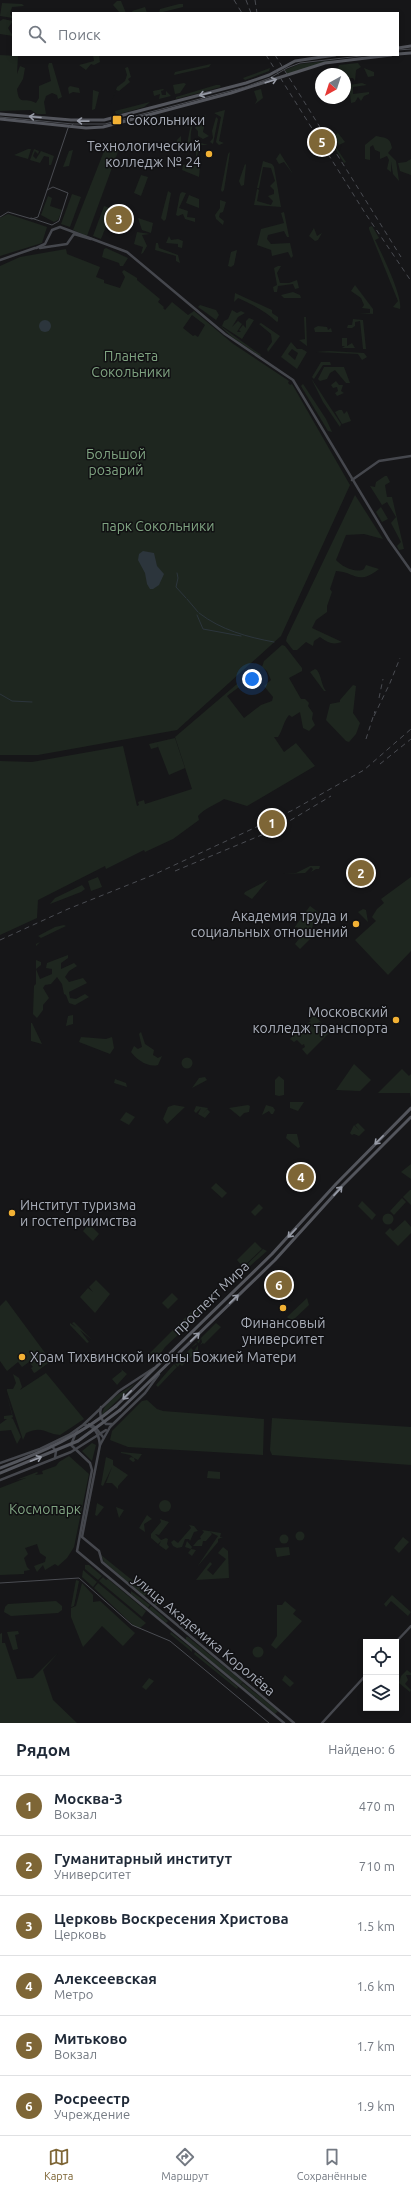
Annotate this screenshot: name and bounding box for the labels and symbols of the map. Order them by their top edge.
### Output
north arrow [315,68,351,104]
one-way arrow [265,77,278,84]
one-way arrow [199,91,212,99]
place label: Сокольники [126,112,205,128]
one-way arrow [29,114,42,121]
marker: Сокольники [111,114,123,126]
one-way arrow [77,117,90,124]
pin: 5 [309,127,335,157]
place label: Технологический колледж № 24 [87,138,201,170]
marker: Технологический колледж № 24 [204,149,214,159]
pin: 3 [106,204,132,234]
park label: Планета Сокольники [91,348,171,380]
park label: Большой розарий [86,446,146,478]
park label: парк Сокольники [101,518,215,534]
your location [242,669,262,689]
pin: 1 [259,808,285,838]
pin: 2 [348,858,374,888]
place label: Академия труда и социальных отношений [191,908,348,940]
marker: Академия труда и социальных отношений [351,919,361,929]
place label: Московский колледж транспорта [253,1004,388,1036]
marker: Московский колледж транспорта [391,1015,401,1025]
one-way arrow [374,1135,384,1145]
pin: 4 [288,1162,314,1192]
one-way arrow [333,1186,343,1196]
place label: Институт туризма и гостеприимства [20,1197,137,1229]
marker: Институт туризма и гостеприимства [7,1208,17,1218]
one-way arrow [287,1228,297,1238]
street label: проспект Мира [170,1258,252,1338]
pin: 6 [266,1270,292,1300]
one-way arrow [229,1294,239,1304]
marker: Финансовый университет [278,1303,288,1313]
place label: Финансовый университет [241,1315,325,1347]
one-way arrow [190,1332,200,1342]
place label: Храм Тихвинской иконы Божией Матери [30,1349,297,1365]
marker: Храм Тихвинской иконы Божией Матери [17,1352,27,1362]
one-way arrow [122,1390,132,1400]
one-way arrow [30,1455,42,1463]
park label: Космопарк [9,1501,81,1517]
street label: улица Академика Королёва [130,1571,278,1699]

